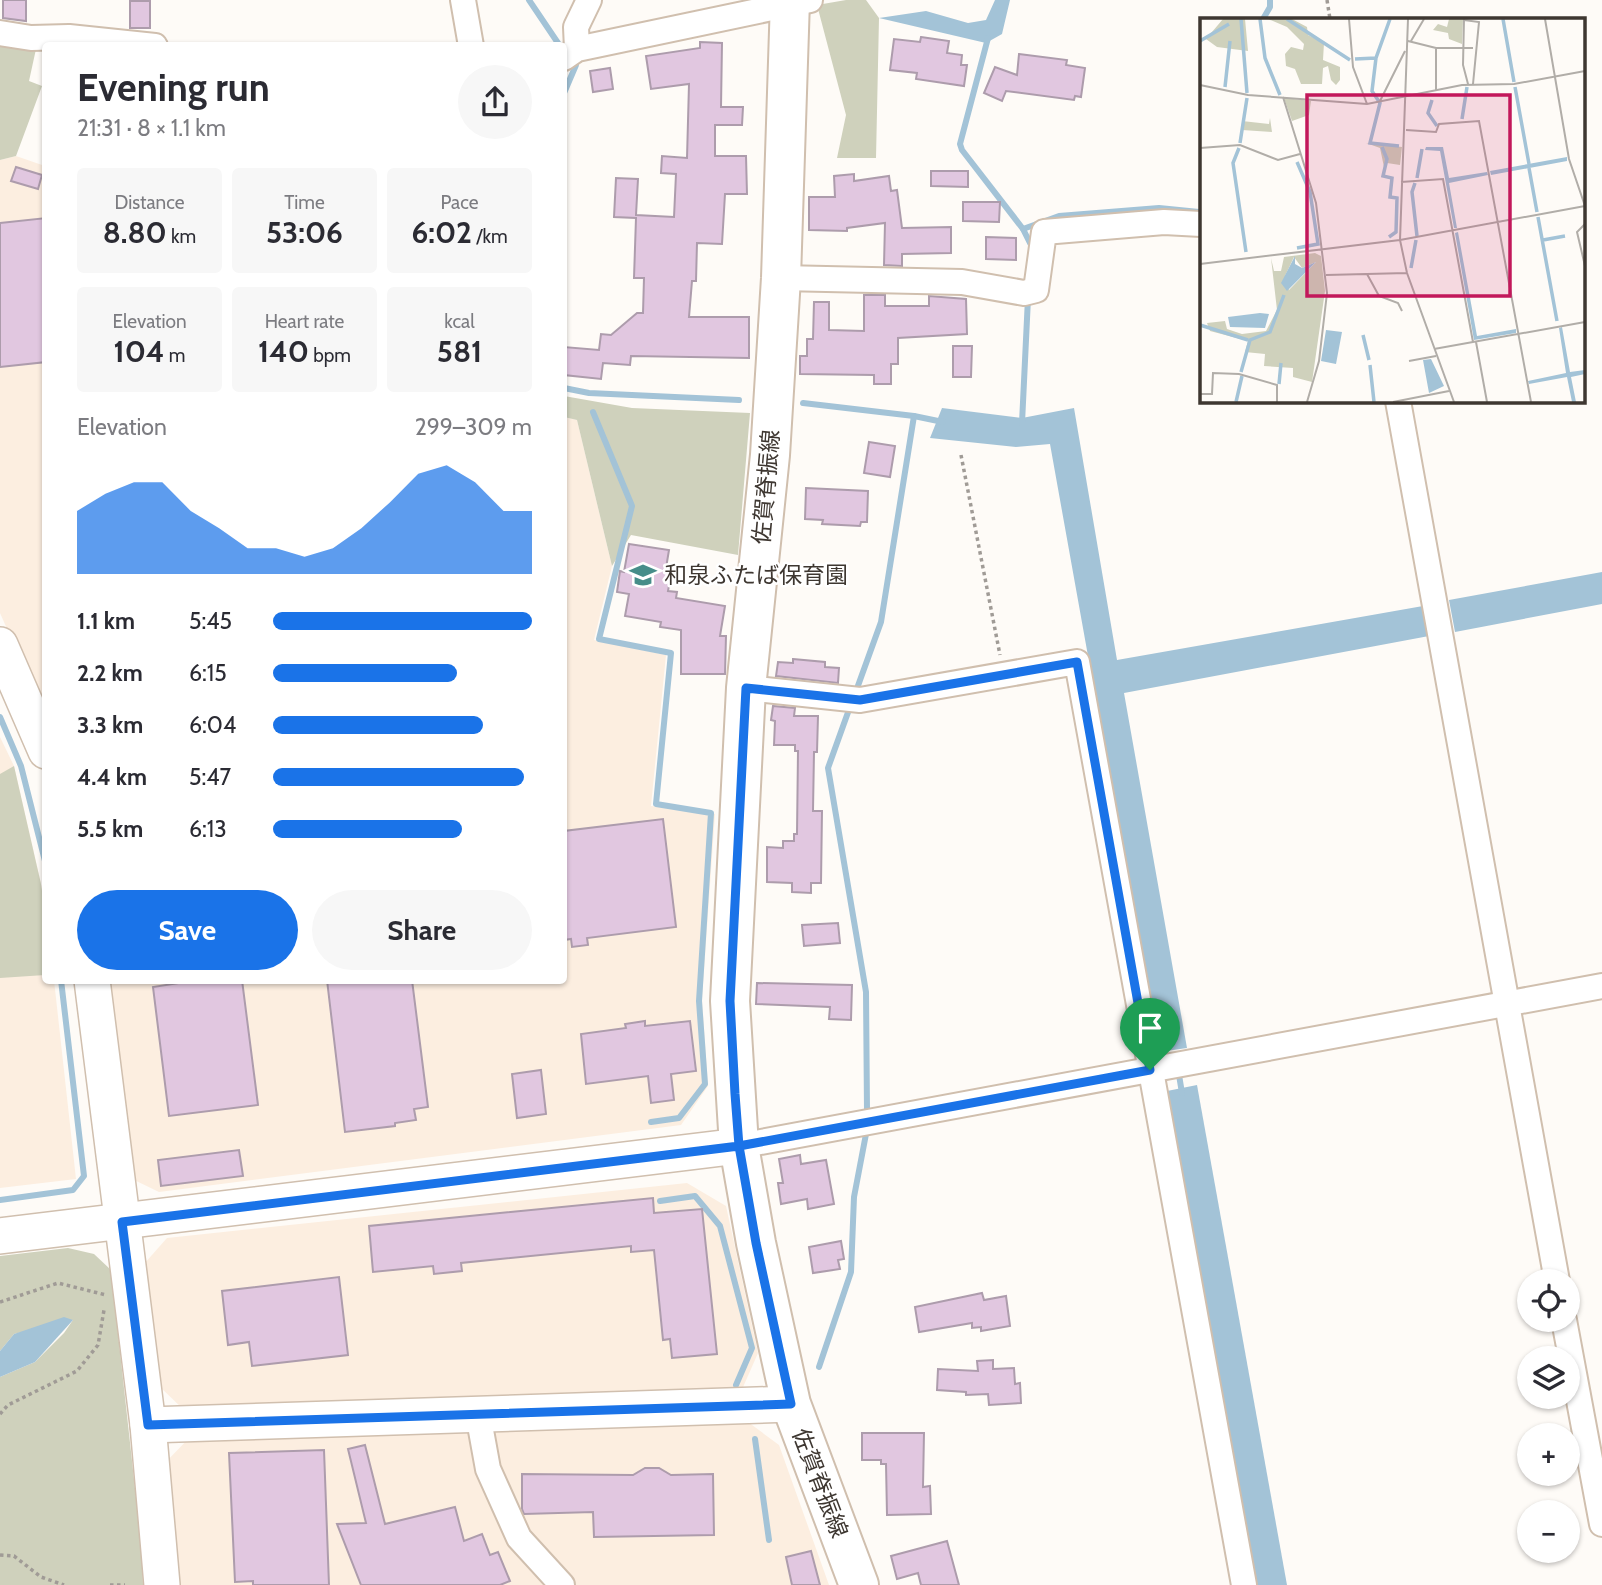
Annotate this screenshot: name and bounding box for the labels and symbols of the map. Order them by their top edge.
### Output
inset map [1200,18,1584,402]
street label: 佐賀脊振線 [747,428,785,546]
school or university icon: 和泉ふたば保育園 [628,560,658,590]
place label: 和泉ふたば保育園 [664,561,848,589]
pin [1120,998,1180,1070]
street label: 佐賀脊振線 [786,1424,854,1542]

